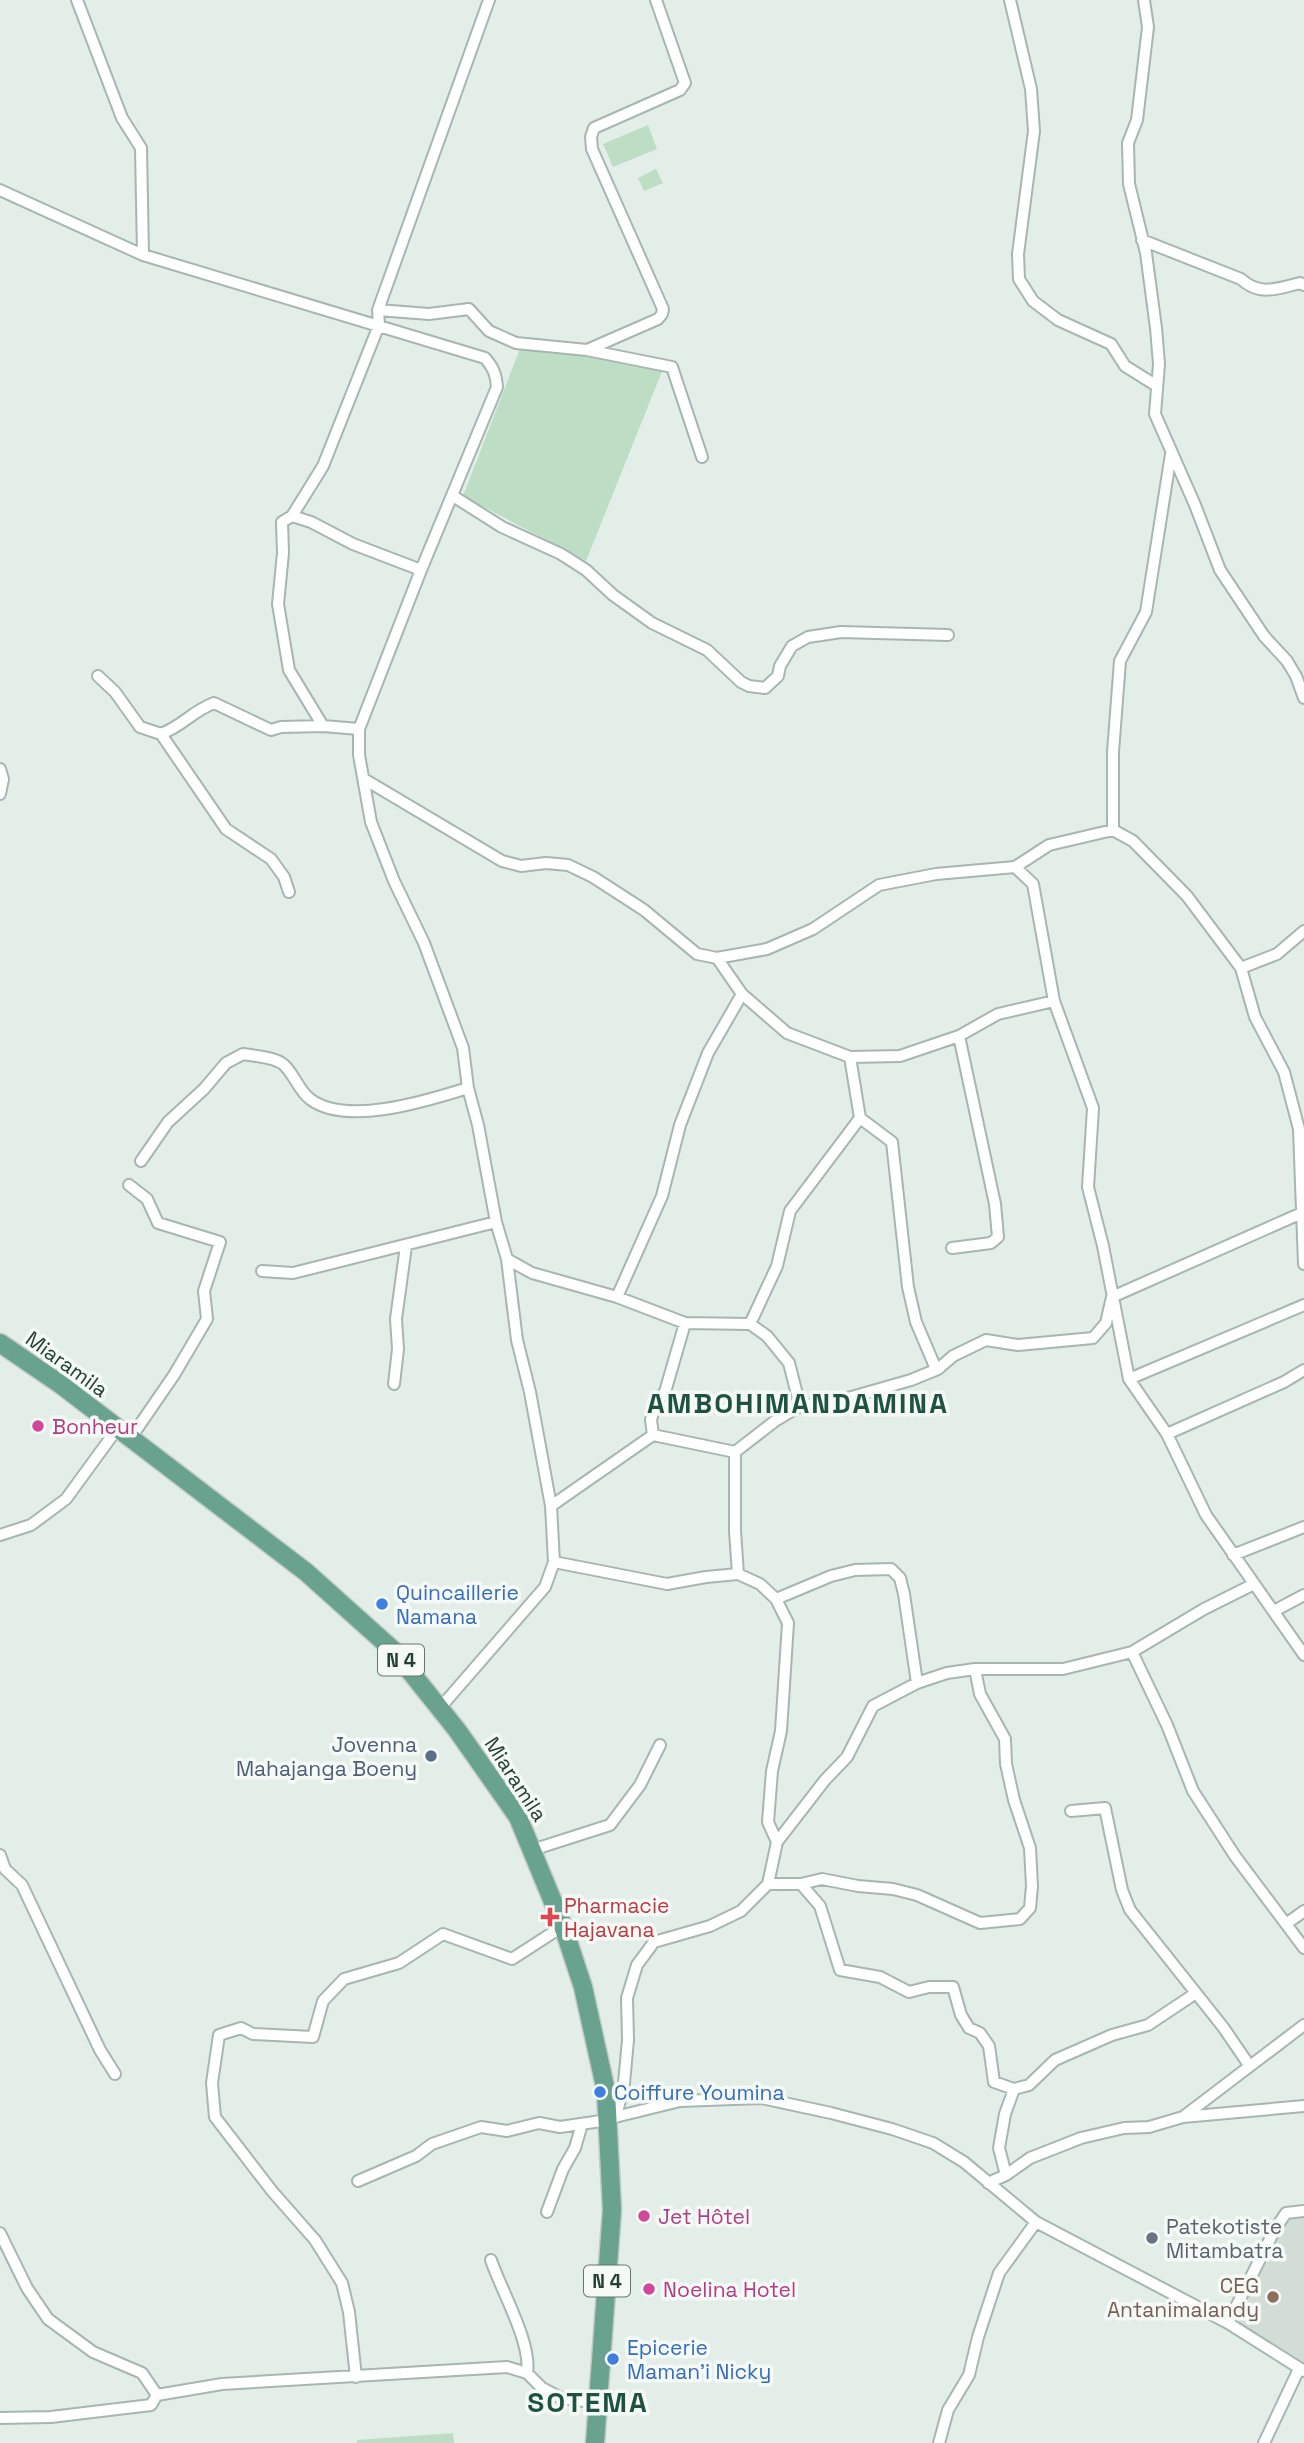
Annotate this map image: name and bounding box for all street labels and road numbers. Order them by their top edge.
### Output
street label: Miaramila [20,1325,114,1403]
road number: N 4 [378,1644,424,1676]
street label: Miaramila [479,1732,553,1826]
road number: N 4 [584,2266,630,2296]

